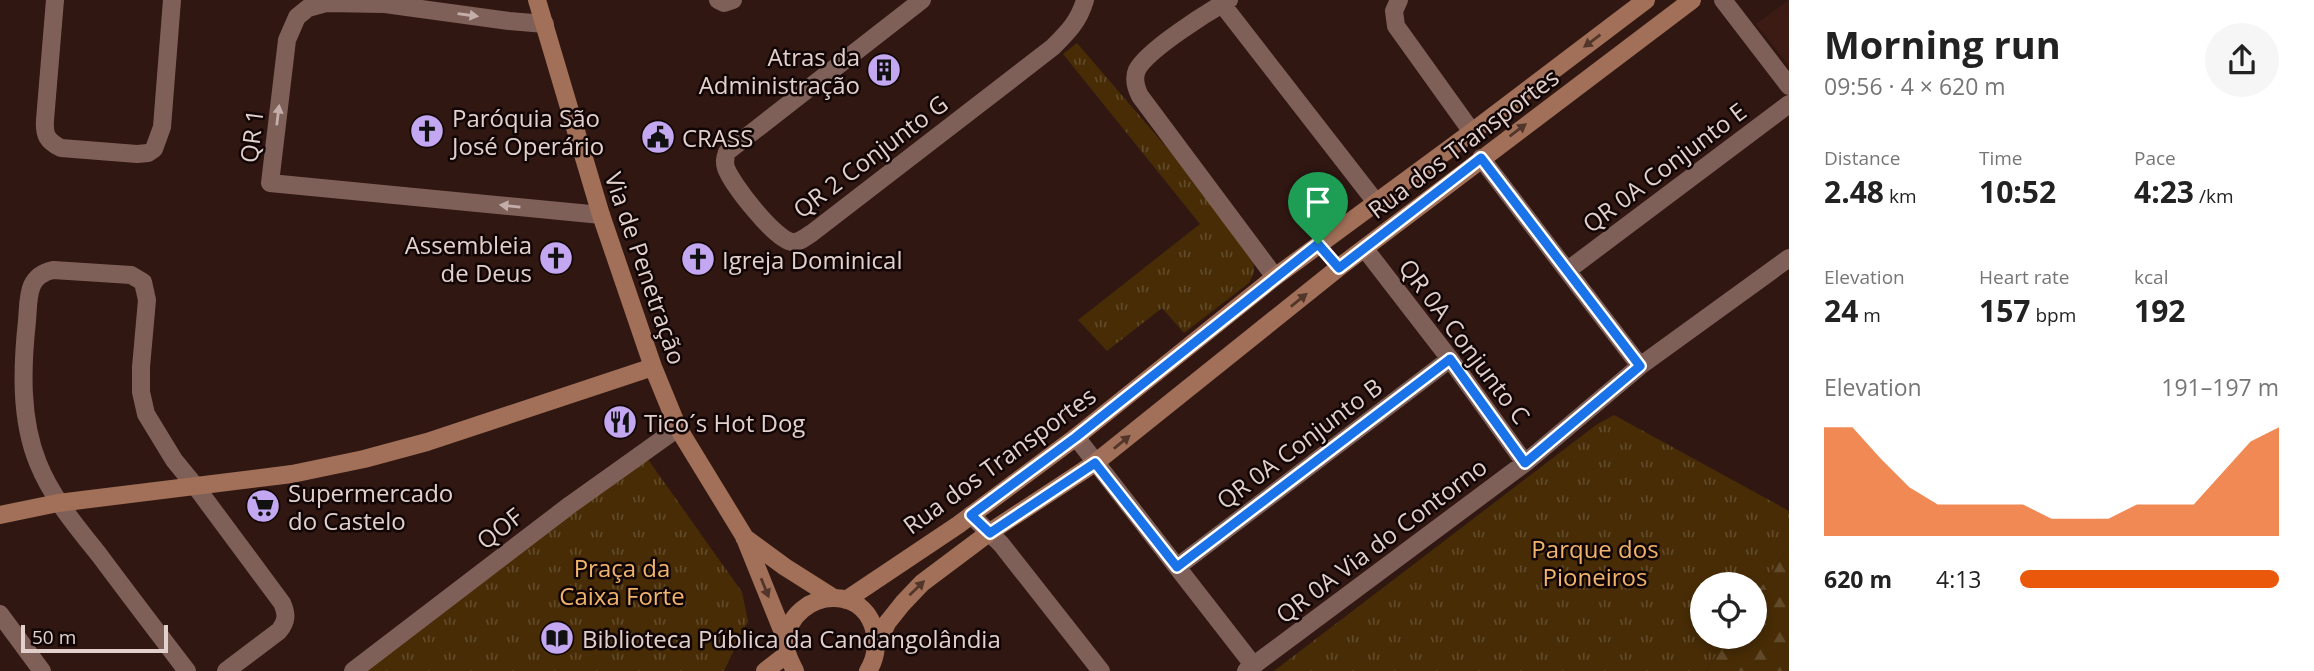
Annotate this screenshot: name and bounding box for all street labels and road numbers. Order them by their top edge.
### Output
street label: Rua dos Transportes [1361,60,1565,226]
street label: QR 2 Conjunto G [786,87,954,225]
street label: QR 0A Conjunto E [1575,94,1753,240]
street label: QR 1 [231,107,271,165]
street label: Via de Penetração [598,167,694,369]
street label: QR 0A Conjunto C [1392,252,1538,430]
street label: QR 0A Conjunto B [1209,370,1389,516]
street label: Rua dos Transportes [896,379,1102,541]
street label: QR 0A Via do Contorno [1269,450,1493,630]
street label: QOF [469,500,529,556]

